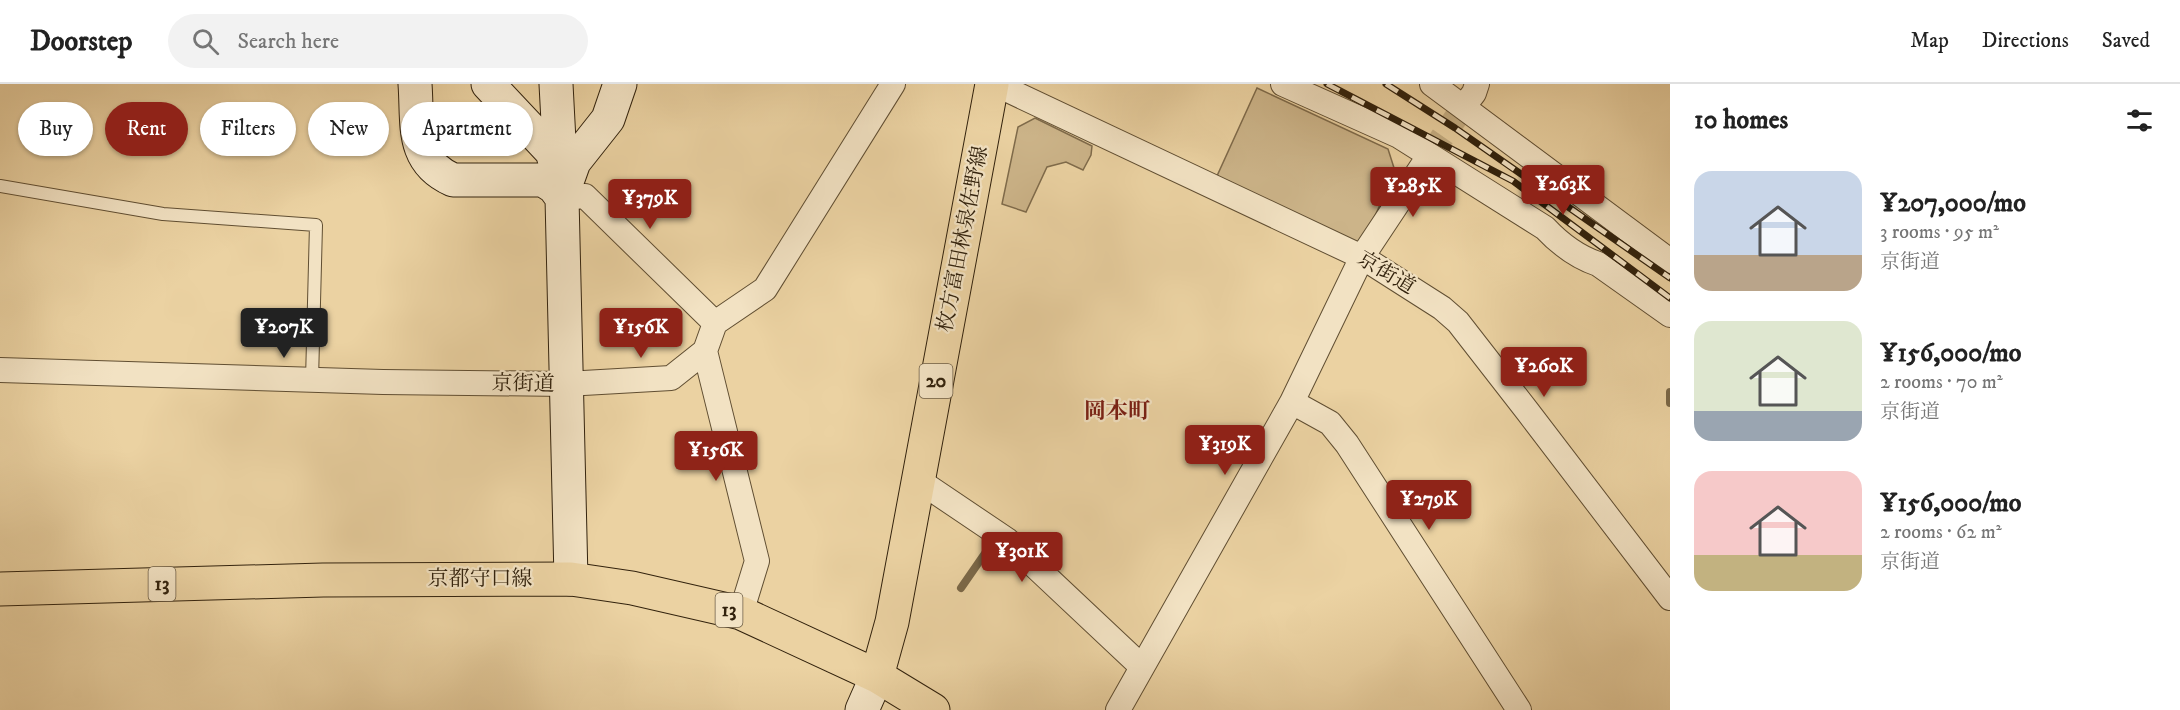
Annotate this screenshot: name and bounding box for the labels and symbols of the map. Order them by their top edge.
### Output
street label: 枚方富田林泉佐野線 [932,144,994,334]
pin: ¥263K [1521,165,1605,216]
pin: ¥285K [1371,167,1455,218]
pin: ¥379K [608,179,692,230]
street label: 京街道 [1352,246,1420,300]
pin: ¥207K [242,308,326,359]
pin: ¥156K [599,308,683,359]
pin: ¥260K [1502,347,1586,398]
road number: 20 [920,364,952,398]
street label: 京街道 [491,370,555,398]
district label: 岡本町 [1084,398,1150,425]
pin: ¥319K [1183,425,1267,476]
pin: ¥156K [674,431,758,482]
pin: ¥279K [1387,480,1471,531]
pin: ¥301K [980,532,1064,583]
street label: 京都守口線 [428,566,533,592]
road number: 13 [148,567,176,601]
road number: 13 [716,593,742,627]

